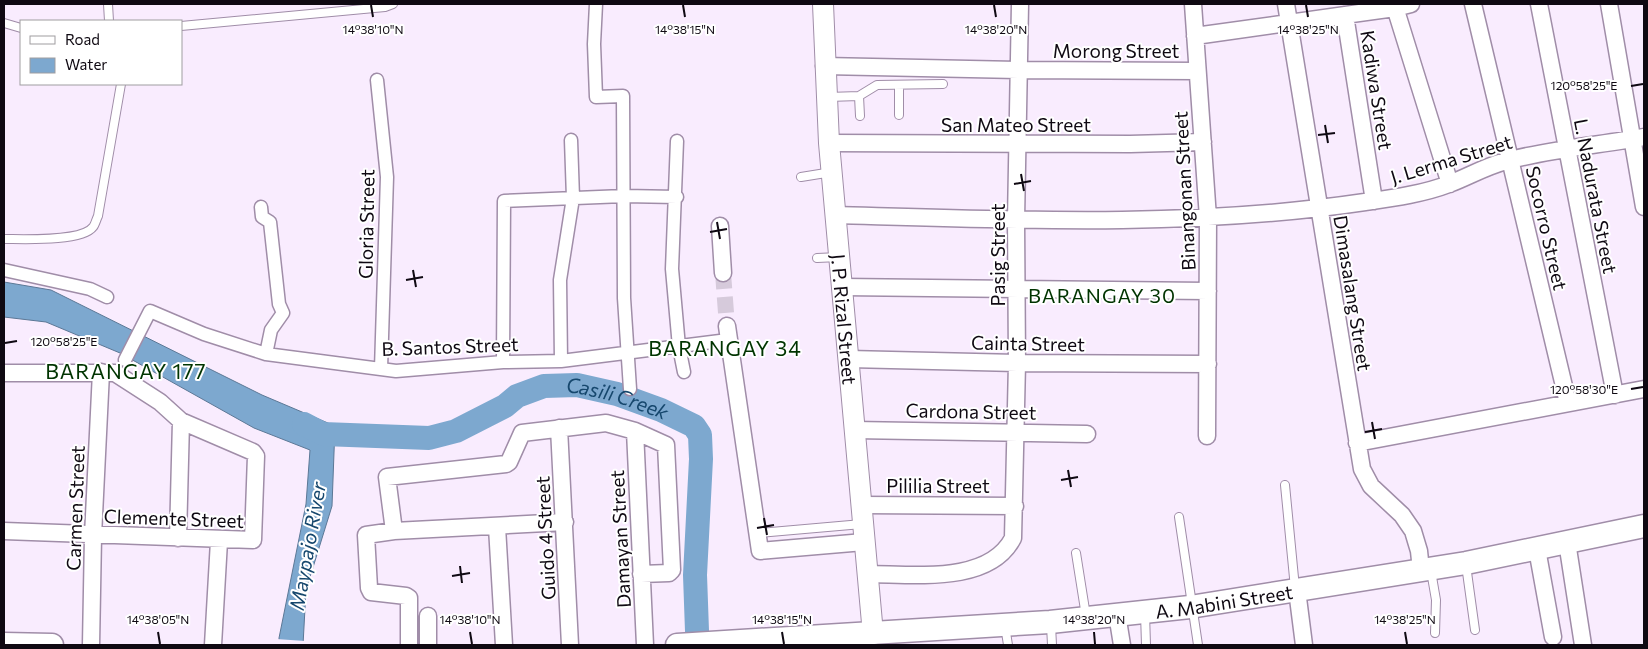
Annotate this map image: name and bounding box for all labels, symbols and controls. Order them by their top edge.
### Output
legend [20,20,182,85]
text: 14°38'10"N [343,22,403,36]
text: 14°38'15"N [655,22,715,36]
text: 14°38'20"N [965,22,1027,36]
text: 14°38'25"N [1277,22,1339,36]
street label: Kadiwa Street [1356,29,1398,152]
text: Road [65,30,100,48]
street label: Morong Street [1053,39,1180,62]
text: Water [65,55,107,73]
text: 120°58'25"E [1551,78,1617,92]
street label: Binangonan Street [1168,111,1200,271]
street label: San Mateo Street [941,113,1091,136]
street label: L. Nadurata Street [1570,117,1622,276]
street label: J. Lerma Street [1387,130,1515,188]
street label: Socorro Street [1522,164,1573,293]
street label: Gloria Street [354,169,378,279]
street label: Pasig Street [986,203,1009,307]
street label: Dimasalang Street [1329,214,1377,373]
street label: J. P. Rizal Street [827,253,862,386]
district label: BARANGAY 30 [1028,283,1176,307]
street label: Cainta Street [971,331,1085,355]
street label: B. Santos Street [381,332,519,360]
text: 120°58'25"E [31,334,97,348]
district label: BARANGAY 34 [648,335,802,360]
district label: BARANGAY 177 [45,358,207,383]
water label: Casili Creek [566,373,674,424]
text: 120°58'30"E [1550,382,1618,396]
street label: Cardona Street [905,398,1037,424]
street label: Carmen Street [61,445,89,571]
street label: Damayan Street [605,469,635,609]
street label: Pililia Street [886,474,990,497]
street label: Guido 4 Street [530,475,560,601]
water label: Maypajo River [284,479,330,612]
street label: Clemente Street [103,504,245,532]
street label: A. Mabini Street [1154,579,1294,622]
text: 14°38'05"N [127,612,189,626]
text: 14°38'10"N [440,612,500,626]
text: 14°38'15"N [752,612,812,626]
text: 14°38'20"N [1063,612,1125,626]
text: 14°38'25"N [1374,612,1436,626]

